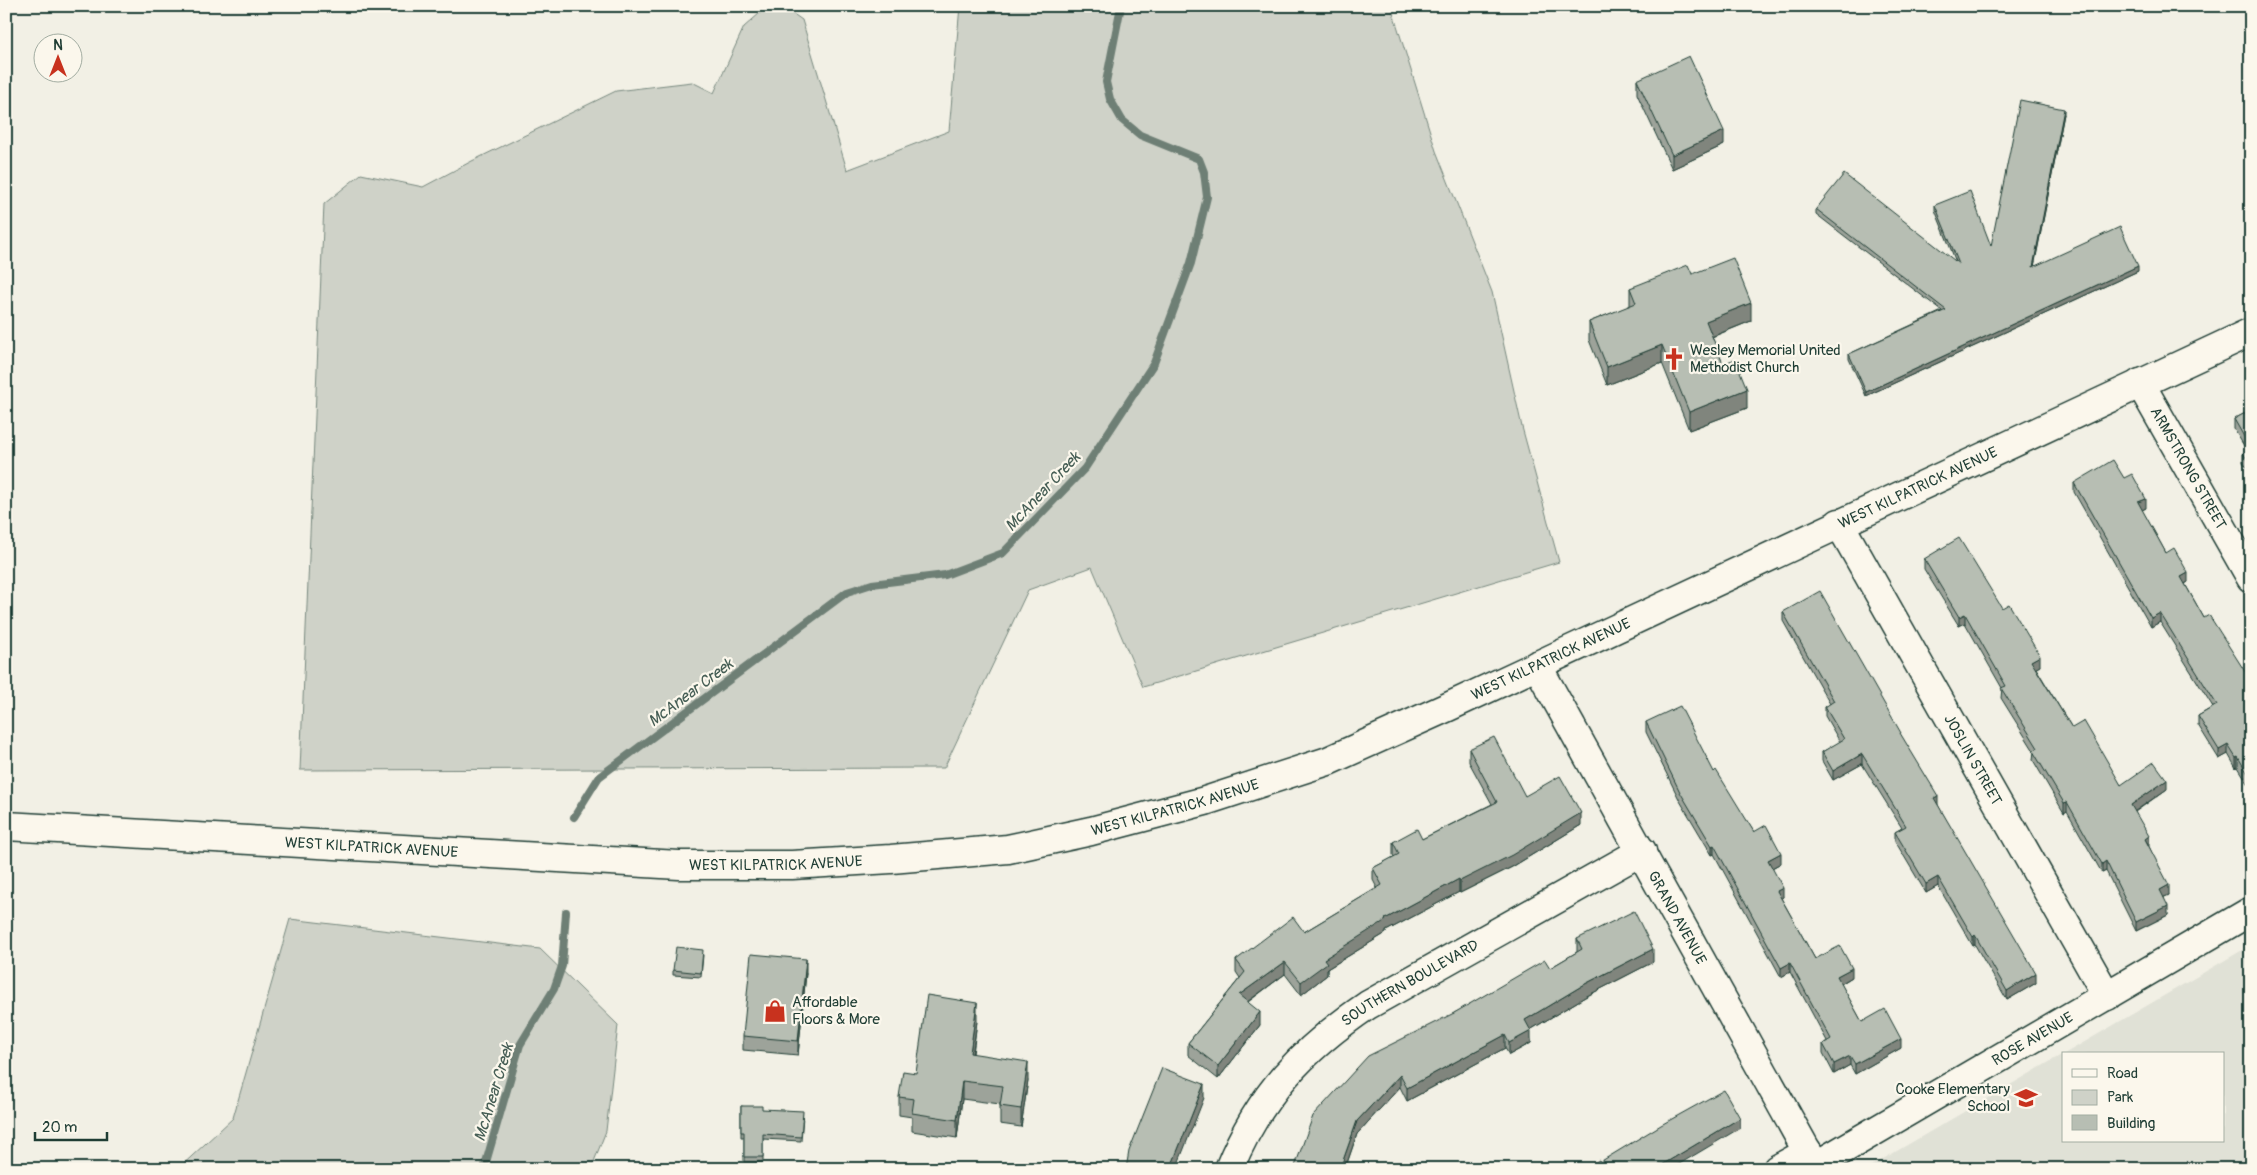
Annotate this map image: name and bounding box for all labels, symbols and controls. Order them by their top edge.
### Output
north arrow [32,32,82,82]
text: N [53,37,63,54]
place label: Wesley Memorial United Methodist Church [1690,341,1841,377]
church icon: Wesley Memorial United Methodist Church [1661,346,1687,372]
street label: ARMSTRONG STREET [2146,404,2230,533]
street label: WEST KILPATRICK AVENUE [1835,443,2001,533]
water label: McAnear Creek [1001,447,1085,536]
street label: WEST KILPATRICK AVENUE [1468,614,1634,705]
water label: McAnear Creek [644,654,738,731]
street label: JOSLIN STREET [1939,711,2006,809]
street label: WEST KILPATRICK AVENUE [1089,775,1262,841]
street label: WEST KILPATRICK AVENUE [284,833,459,862]
street label: WEST KILPATRICK AVENUE [689,852,863,875]
street label: GRAND AVENUE [1643,868,1711,968]
street label: SOUTHERN BOULEVARD [1338,936,1482,1031]
place label: Affordable Floors & More [792,993,881,1029]
shop icon: Affordable Floors & More [762,998,788,1024]
street label: ROSE AVENUE [1989,1008,2077,1070]
water label: McAnear Creek [470,1040,519,1144]
legend [2062,1052,2224,1142]
text: Road [2107,1064,2138,1083]
place label: Cooke Elementary School [1896,1080,2011,1116]
school or university icon: Cooke Elementary School [2013,1085,2039,1111]
text: Park [2107,1088,2134,1107]
scale bar [35,1110,108,1142]
text: Building [2107,1114,2155,1133]
text: 20 m [42,1118,77,1137]

